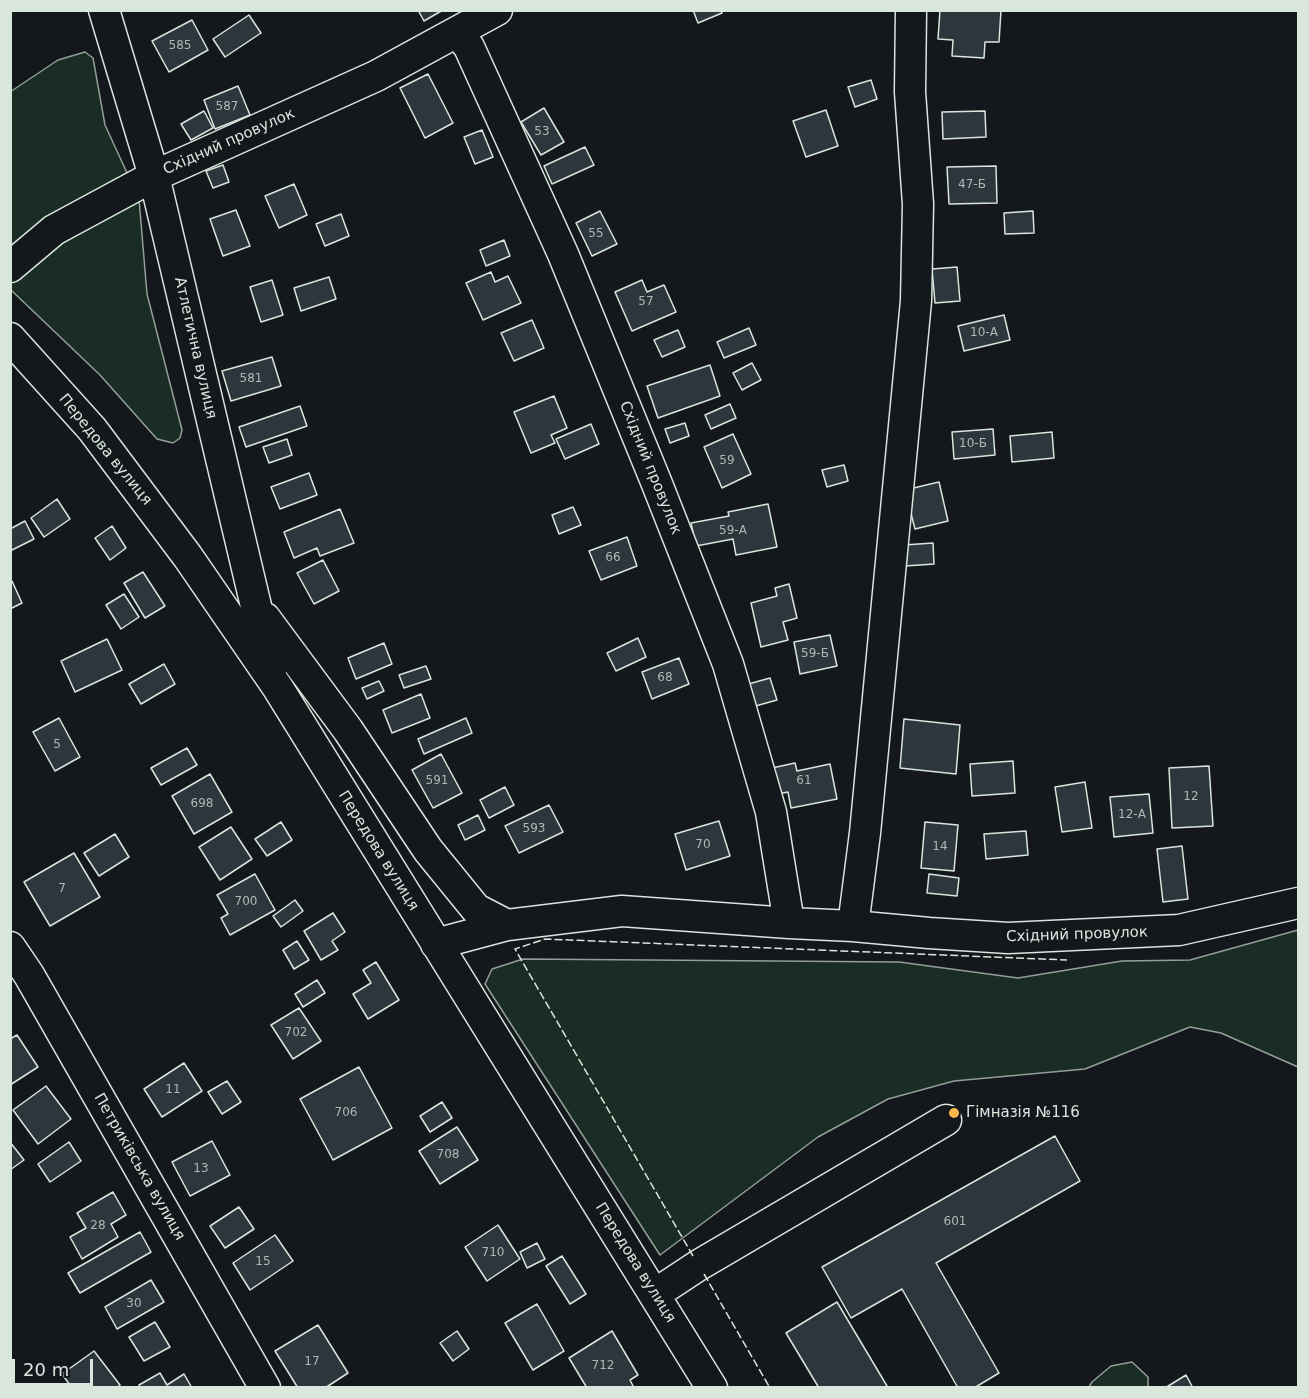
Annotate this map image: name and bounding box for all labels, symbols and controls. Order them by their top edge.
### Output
house number: 585 [169,39,191,53]
house number: 587 [216,100,238,114]
street label: Східний провулок [160,105,298,179]
house number: 53 [534,125,550,139]
house number: 47-Б [958,178,986,192]
house number: 55 [588,227,604,241]
street label: Атлетична вулиця [170,275,220,421]
house number: 57 [638,295,654,309]
house number: 10-А [970,326,998,340]
house number: 581 [240,372,262,386]
street label: Передова вулиця [55,391,155,509]
street label: Східний провулок [615,399,685,537]
house number: 10-Б [959,437,987,451]
house number: 59 [719,454,735,468]
house number: 59-А [719,524,747,538]
house number: 66 [605,551,621,565]
house number: 59-Б [801,647,829,661]
house number: 68 [657,671,673,685]
house number: 5 [53,738,61,752]
house number: 591 [426,774,448,788]
house number: 61 [796,774,812,788]
street label: Передова вулиця [334,788,422,914]
house number: 12 [1183,790,1199,804]
house number: 698 [191,797,213,811]
house number: 12-А [1118,808,1146,822]
house number: 593 [523,822,545,836]
house number: 70 [695,838,711,852]
house number: 14 [932,840,948,854]
house number: 7 [58,882,66,896]
house number: 700 [235,895,257,909]
street label: Східний провулок [1006,924,1148,946]
house number: 702 [285,1026,307,1040]
house number: 11 [165,1083,181,1097]
street label: Петриківська вулиця [89,1090,189,1244]
place label: Гімназія №116 [966,1104,1080,1122]
house number: 706 [335,1106,357,1120]
marker: Гімназія №116 [947,1106,961,1120]
house number: 708 [437,1148,459,1162]
house number: 13 [193,1162,209,1176]
street label: Передова вулиця [591,1200,679,1326]
house number: 601 [944,1215,966,1229]
house number: 28 [90,1219,106,1233]
house number: 710 [482,1246,504,1260]
house number: 15 [255,1255,271,1269]
house number: 30 [126,1297,142,1311]
scale bar [15,1347,96,1385]
house number: 17 [304,1355,320,1369]
text: 20 m [23,1359,69,1380]
house number: 712 [592,1359,614,1373]

